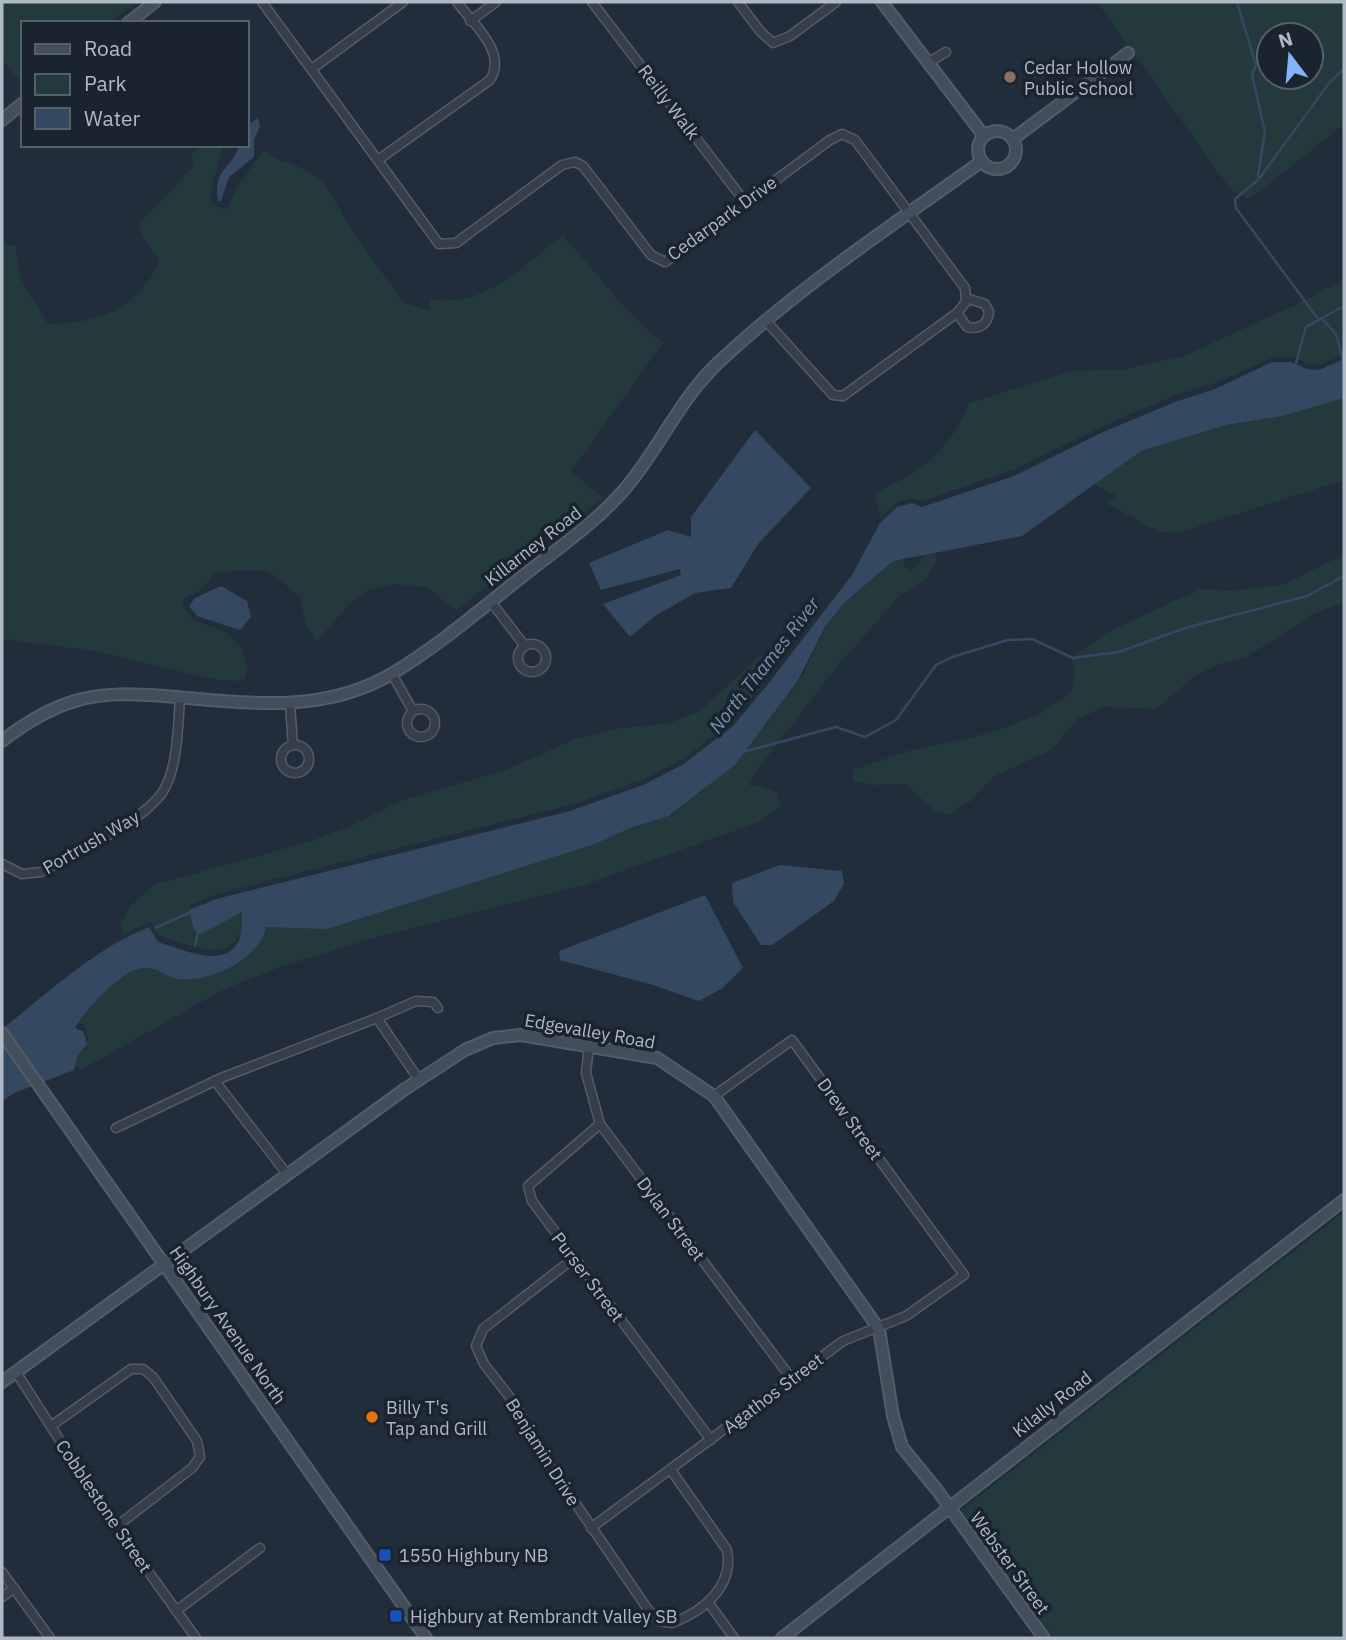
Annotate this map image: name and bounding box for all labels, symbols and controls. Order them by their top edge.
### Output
legend [21,21,248,147]
north arrow [1255,21,1325,91]
text: N [1275,26,1295,53]
text: Road [84,34,132,62]
place label: Cedar Hollow Public School [1024,56,1133,100]
street label: Reilly Walk [633,60,705,145]
text: Park [84,69,127,97]
marker: Cedar Hollow Public School [1002,69,1018,85]
text: Water [84,104,141,132]
street label: Cedarpark Drive [663,170,781,265]
street label: Killarney Road [480,501,586,591]
water label: North Thames River [703,591,825,738]
street label: Portrush Way [38,805,144,879]
street label: Edgevalley Road [523,1008,657,1054]
street label: Drew Street [813,1073,887,1165]
street label: Dylan Street [632,1172,710,1266]
street label: Purser Street [547,1228,629,1326]
street label: Highbury Avenue North [165,1241,291,1409]
street label: Agathos Street [718,1348,828,1438]
street label: Kilally Road [1008,1366,1096,1442]
street label: Benjamin Drive [501,1394,585,1510]
place label: Billy T's Tap and Grill [386,1396,487,1440]
marker: Billy T's Tap and Grill [364,1409,380,1425]
street label: Cobblestone Street [51,1435,157,1577]
street label: Webster Street [965,1507,1055,1619]
place label: 1550 Highbury NB [399,1544,549,1567]
marker: 1550 Highbury NB [377,1547,393,1563]
place label: Highbury at Rembrandt Valley SB [410,1605,677,1628]
marker: Highbury at Rembrandt Valley SB [388,1608,404,1624]

